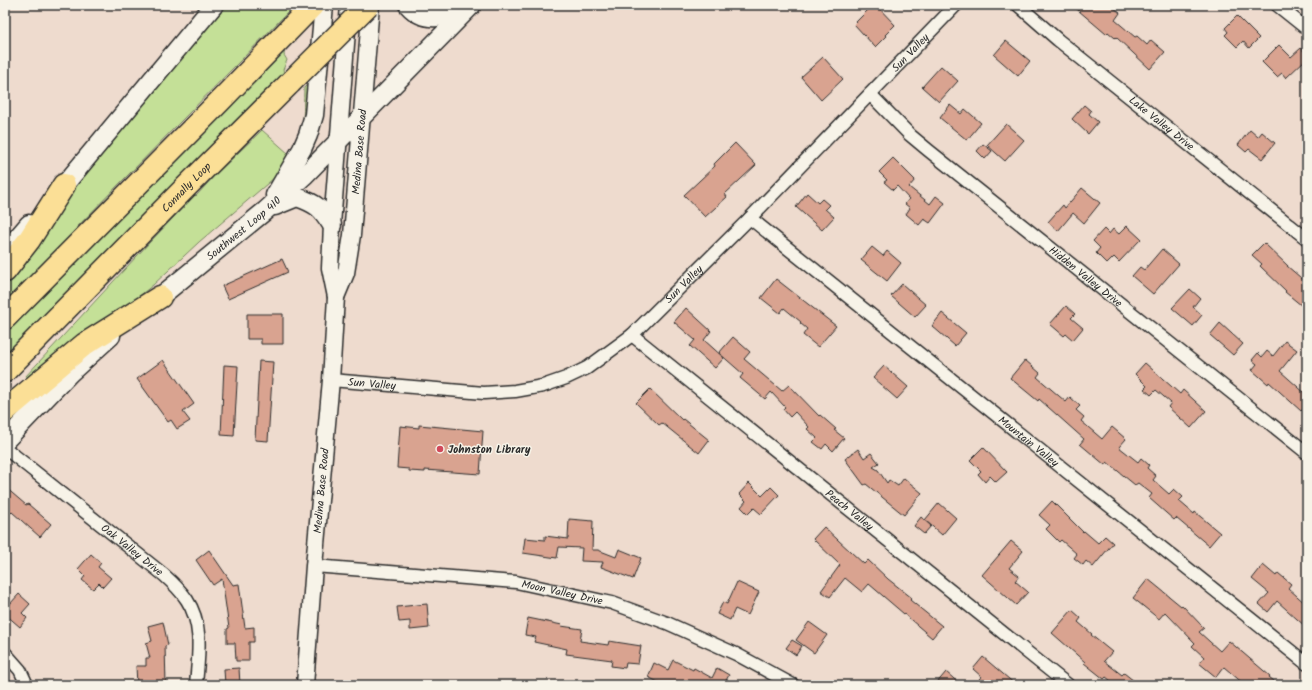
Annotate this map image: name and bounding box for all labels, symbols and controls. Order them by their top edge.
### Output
street label: Sun Valley [888,29,935,77]
street label: Lake Valley Drive [1124,92,1198,156]
street label: Medina Base Road [347,108,372,195]
street label: Connally Loop [158,158,216,217]
street label: Southwest Loop 410 [203,192,286,266]
street label: Hidden Valley Drive [1045,242,1126,312]
street label: Sun Valley [661,261,708,308]
street label: Sun Valley [347,373,397,396]
street label: Mountain Valley [994,412,1063,473]
place label: Johnston Library [448,441,531,459]
marker: Johnston Library [435,444,445,454]
street label: Medina Base Road [309,447,335,534]
street label: Peach Valley [821,485,878,536]
street label: Oak Valley Drive [97,520,167,581]
street label: Moon Valley Drive [520,575,605,611]

